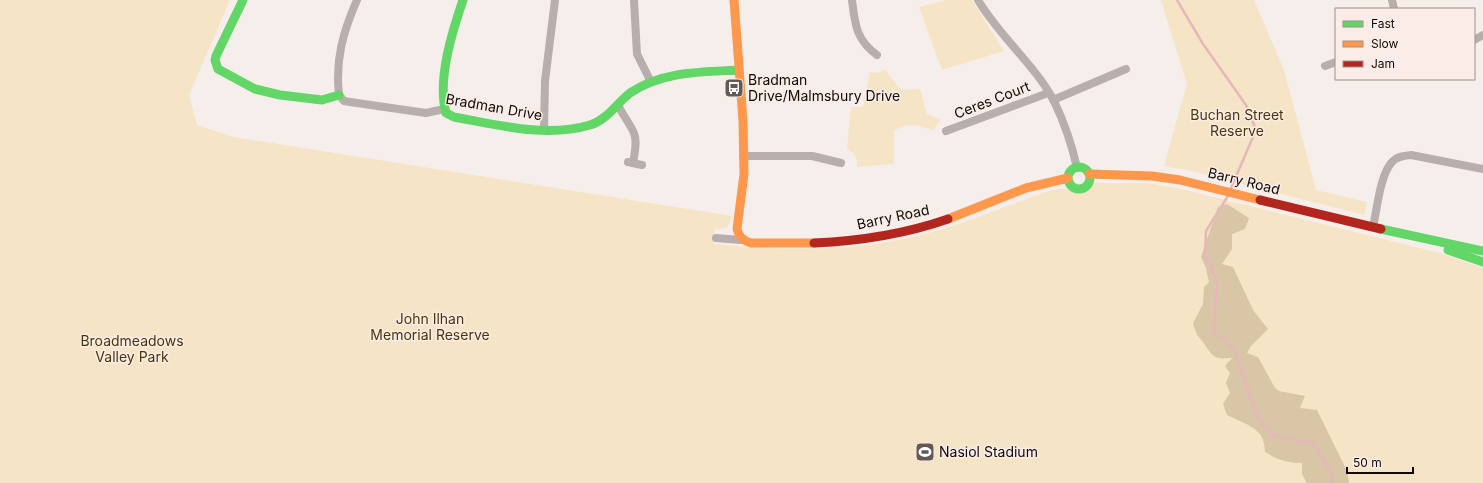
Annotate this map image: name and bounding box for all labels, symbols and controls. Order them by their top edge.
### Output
legend [1335,8,1475,80]
text: Fast [1371,16,1395,31]
text: Slow [1371,36,1399,51]
text: Jam [1371,56,1395,71]
place label: Bradman Drive/Malmsbury Drive [748,71,900,104]
bus stop icon: Bradman Drive/Malmsbury Drive [723,77,745,99]
street label: Ceres Court [951,77,1033,122]
street label: Bradman Drive [444,90,544,123]
park label: Buchan Street Reserve [1190,106,1284,139]
street label: Barry Road [1206,163,1282,198]
street label: Barry Road [855,201,931,232]
park label: John Ilhan Memorial Reserve [370,310,490,343]
park label: Broadmeadows Valley Park [80,332,184,365]
sports icon: Nasiol Stadium [914,441,936,463]
place label: Nasiol Stadium [939,443,1038,460]
scale bar [1347,449,1413,475]
text: 50 m [1353,455,1382,470]

